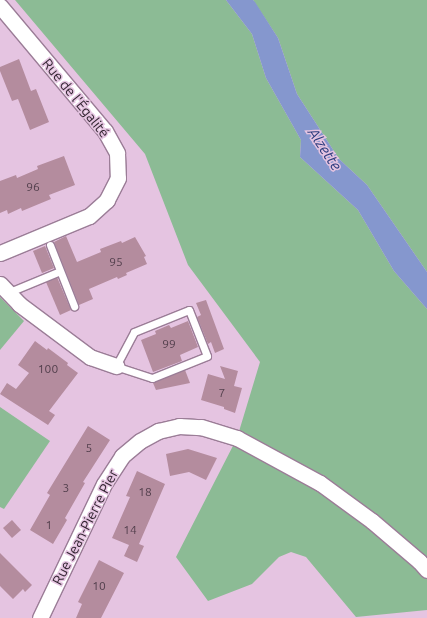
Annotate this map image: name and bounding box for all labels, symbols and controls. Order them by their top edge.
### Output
street label: Rue de l'Égalité [39,55,113,141]
water label: Alzette [304,124,346,174]
house number: 96 [26,180,40,194]
house number: 95 [109,255,123,269]
house number: 99 [162,337,176,351]
house number: 100 [38,362,58,376]
house number: 7 [219,386,225,400]
house number: 5 [86,441,92,455]
street label: Rue Jean-Pierre Pier [49,466,121,588]
house number: 3 [63,481,69,495]
house number: 18 [138,485,152,499]
house number: 1 [46,518,52,532]
house number: 14 [123,523,137,537]
house number: 10 [92,579,106,593]

